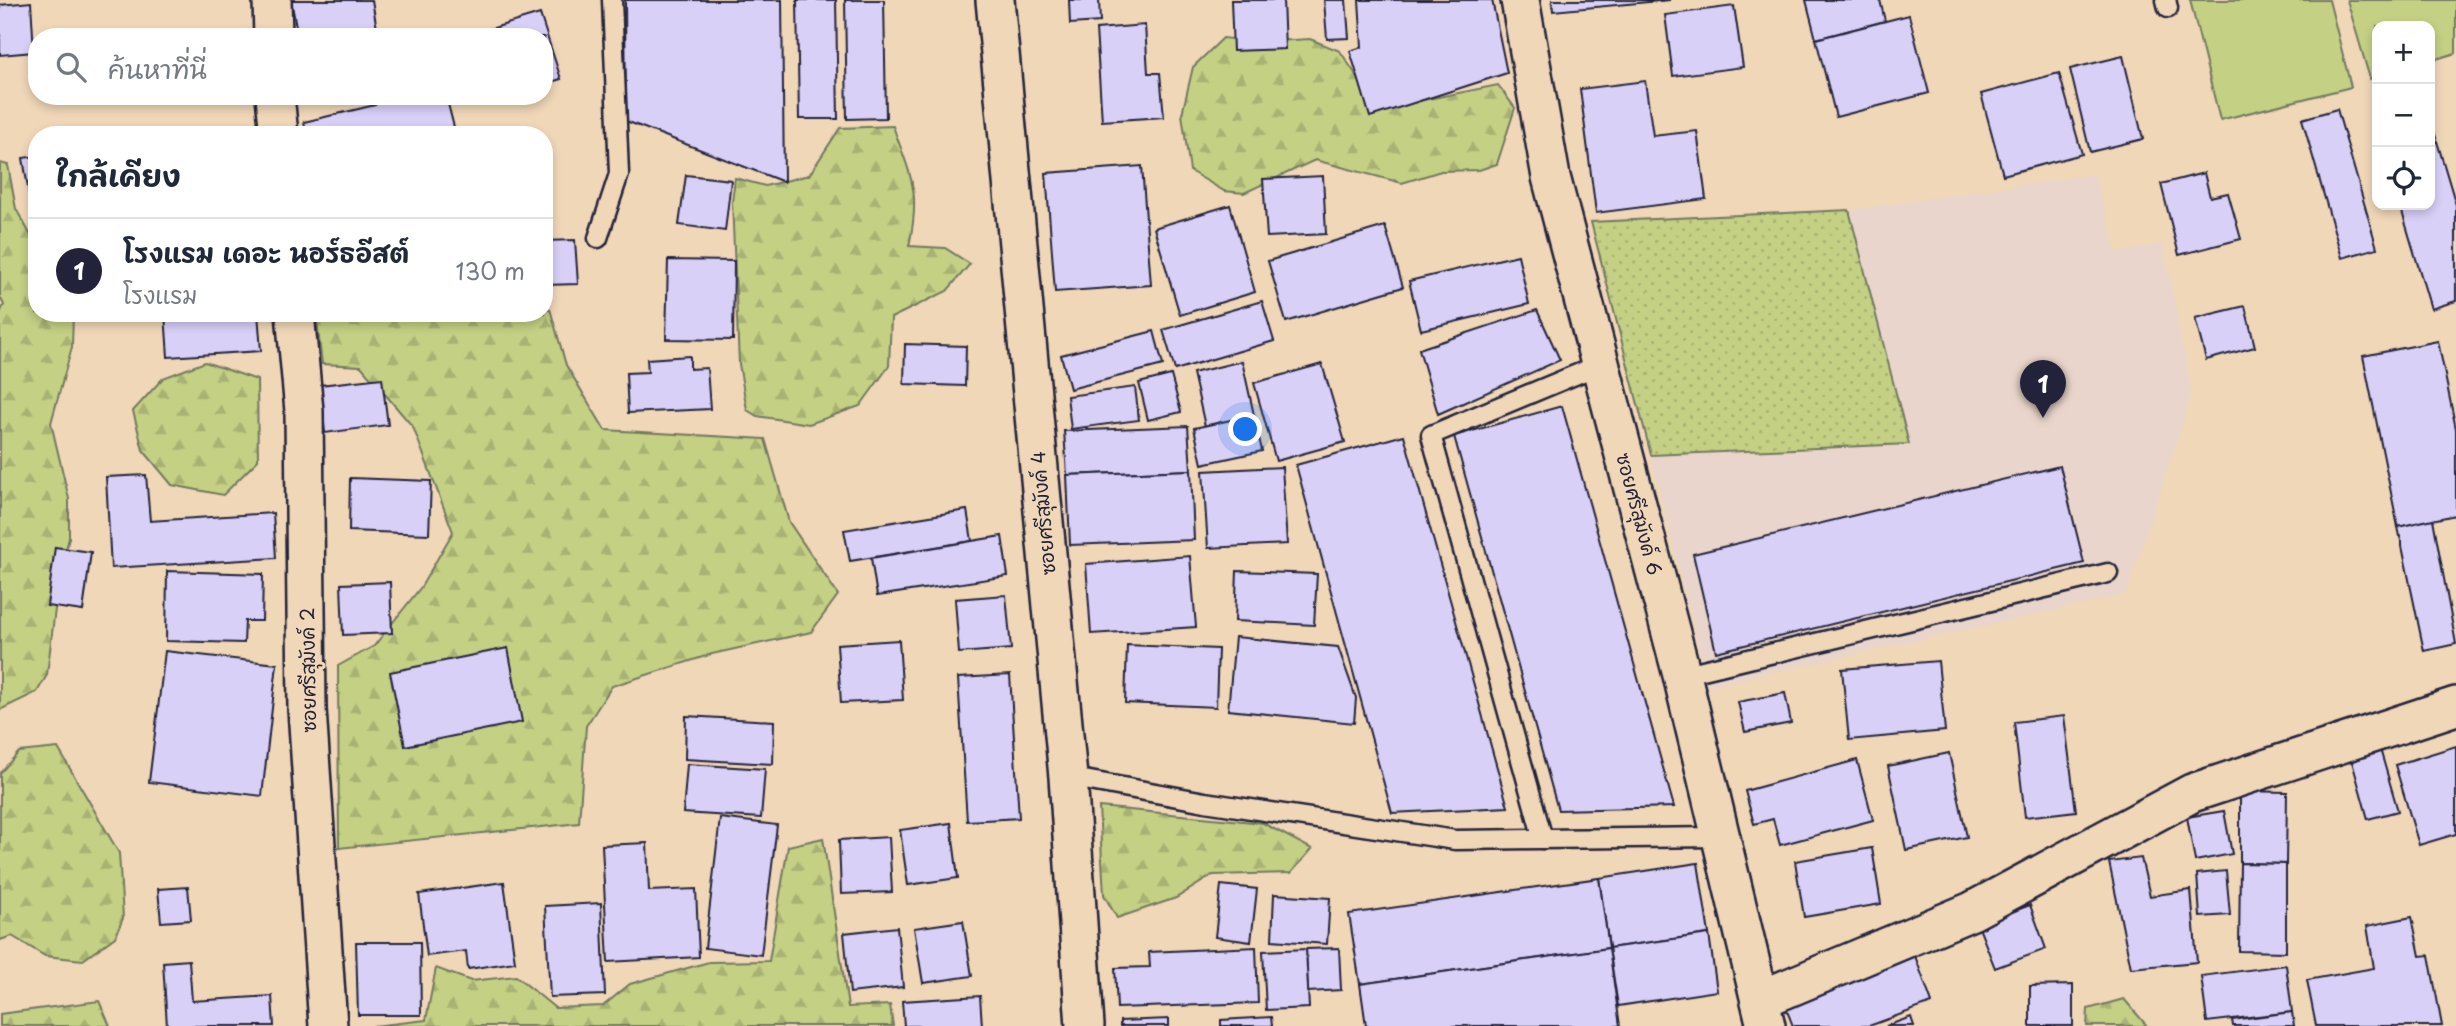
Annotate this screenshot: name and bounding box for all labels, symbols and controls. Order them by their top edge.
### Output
map controls [2372,21,2435,210]
button: + [2372,21,2435,84]
search box [28,28,553,105]
icon: search [52,48,90,86]
text: ค้นหาที่นี่ [108,49,207,88]
button: − [2372,84,2435,147]
button: locate [2372,147,2435,210]
text: ใกล้เคียง [56,152,181,197]
text: โรงแรม เดอะ นอร์ธอีสต์ [123,233,409,272]
text: 1 [74,253,85,288]
text: 130 m [455,253,525,288]
text: โรงแรม [123,277,197,312]
pin: 1 [2020,360,2066,418]
your location [1228,412,1262,446]
street label: ซอยศรีสุมังค์ 4 [1023,450,1063,576]
street label: ซอยศรีสุมังค์ 6 [1608,450,1670,578]
street label: ซอยศรีสุมังค์ 2 [292,607,324,733]

